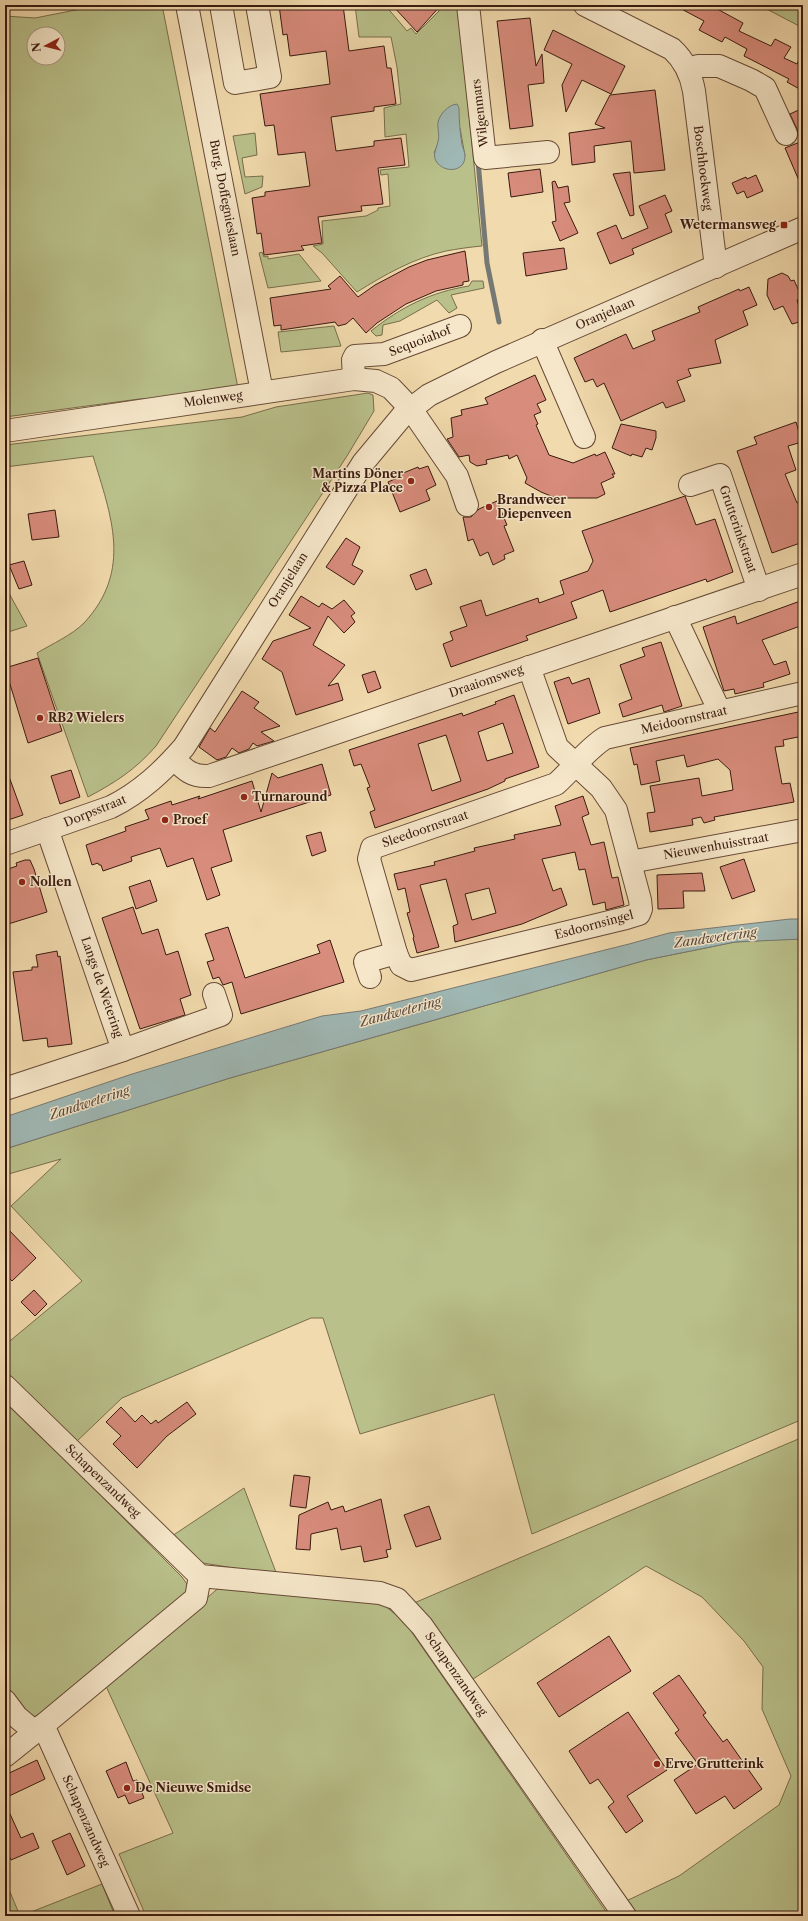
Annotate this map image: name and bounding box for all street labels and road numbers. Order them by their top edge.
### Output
street label: Wilgenmars [468,78,491,149]
street label: Boschhoekweg [691,124,716,212]
street label: Burg. Doffegnieslaan [207,138,244,258]
street label: Oranjelaan [573,294,637,333]
street label: Sequoiahof [387,321,454,359]
street label: Molenweg [183,387,244,410]
street label: Grutterinkstraat [716,483,761,575]
street label: Oranjelaan [265,549,311,610]
street label: Draaiomsweg [447,661,525,700]
street label: Meidoornstraat [639,702,729,737]
street label: Dorpsstraat [61,791,129,830]
street label: Sleedoornstraat [380,807,471,850]
street label: Nieuwenhuisstraat [662,829,770,862]
street label: Esdoornsingel [553,907,635,942]
street label: Langs de Wetering [78,934,127,1040]
street label: Schapenzandweg [63,1441,145,1521]
street label: Schapenzandweg [422,1629,491,1719]
street label: Schapenzandweg [60,1773,114,1870]

